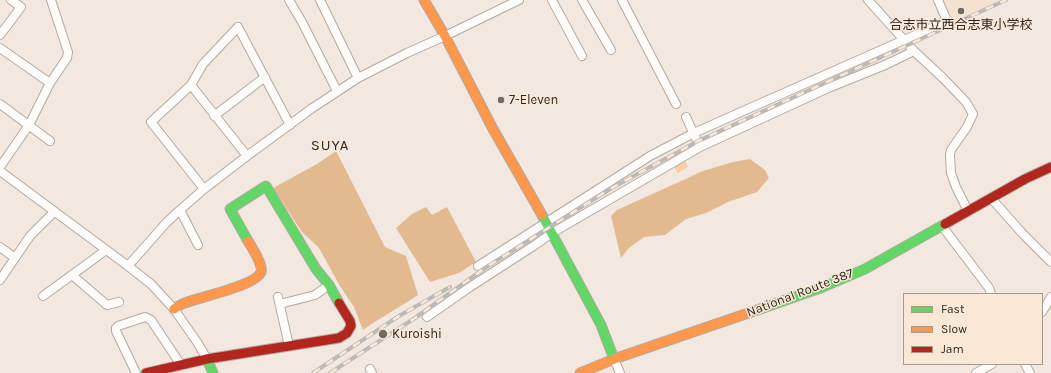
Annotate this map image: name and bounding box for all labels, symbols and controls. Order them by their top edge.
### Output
marker: 合志市立西合志東小学校 [956,6,966,16]
place label: 合志市立西合志東小学校 [890,17,1032,33]
place label: 7-Eleven [509,92,558,108]
marker: 7-Eleven [496,95,506,105]
district label: SUYA [311,137,349,155]
street label: National Route 387 [744,265,856,321]
legend [903,293,1043,365]
text: Fast [941,302,964,316]
text: Slow [941,322,967,336]
place label: Kuroishi [392,326,442,342]
marker: Kuroishi [377,328,389,340]
text: Jam [941,342,964,356]

